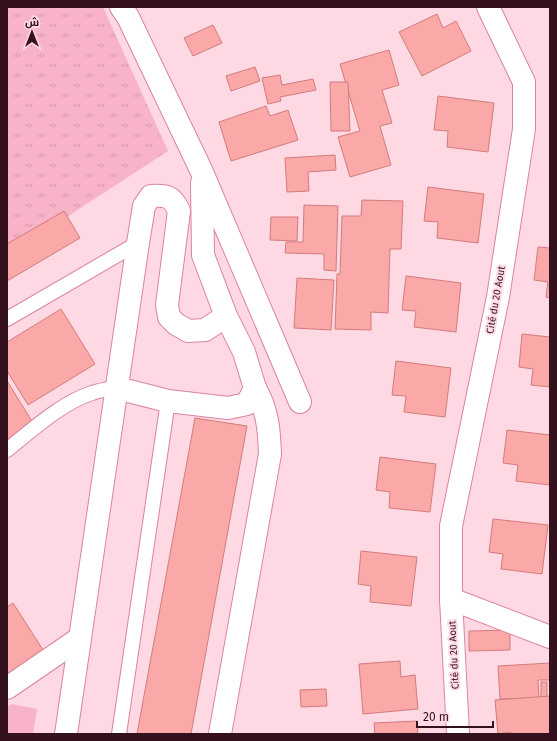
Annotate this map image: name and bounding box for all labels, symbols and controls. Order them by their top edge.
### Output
north arrow [12,12,52,52]
text: ش [25,16,39,29]
street label: Cité du 20 Aout [484,265,508,335]
street label: Cité du 20 Aout [446,620,462,690]
scale bar [417,703,493,729]
text: 20 m [423,710,449,724]

